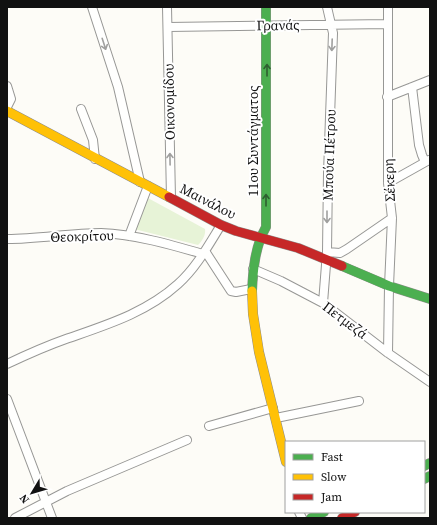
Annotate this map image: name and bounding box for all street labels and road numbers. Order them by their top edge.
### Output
street label: Γρανάς [256,15,300,35]
street label: Οικονομίδου [158,64,180,140]
street label: 11ου Συντάγματος [243,85,263,197]
street label: Μπούα Πέτρου [317,109,341,201]
street label: Σέκερη [378,158,400,202]
street label: Μαινάλου [176,178,240,224]
street label: Θεοκρίτου [50,225,114,247]
street label: Πετμεζά [318,296,372,344]

